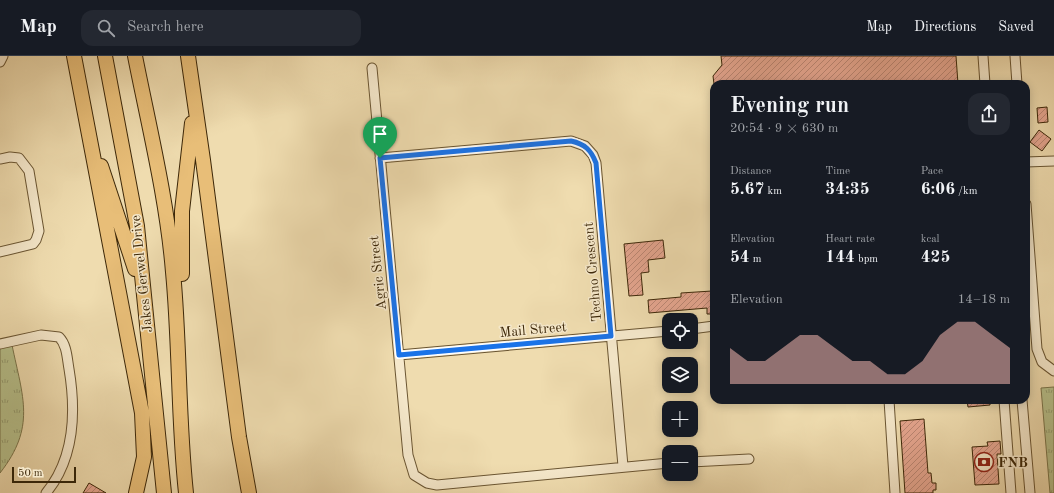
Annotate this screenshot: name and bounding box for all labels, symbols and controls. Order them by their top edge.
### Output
search box [81,10,361,46]
icon: search [95,17,117,39]
text: Map [20,18,57,37]
text: Search here [127,20,204,35]
text: Map [866,20,892,34]
text: Directions [914,20,976,34]
text: Saved [998,20,1034,34]
button: share [968,93,1010,135]
text: Evening run [730,95,849,117]
pin [363,117,397,158]
text: 20:54 · 9 × 630 m [730,122,838,135]
icon: arrive [369,123,391,145]
text: Distance [730,166,771,177]
text: Time [825,166,850,177]
text: Pace [921,166,943,177]
text: 5.67 [730,181,764,198]
text: 34:35 [825,181,870,198]
text: 6:06 [921,181,955,198]
text: km [764,186,782,197]
text: /km [955,186,977,197]
street label: Jakes Gerwel Drive [129,214,155,334]
street label: Techno Crescent [582,221,604,322]
text: Elevation [730,234,775,245]
text: Heart rate [825,234,875,245]
text: kcal [921,234,940,245]
street label: Agric Street [367,235,389,311]
text: 54 [730,249,750,266]
text: 144 [825,249,855,266]
text: 425 [921,249,950,266]
text: m [750,254,762,265]
text: bpm [855,254,878,265]
text: Elevation [730,293,783,306]
text: 14–18 m [958,293,1010,306]
map controls [662,313,698,481]
button: locate [662,313,698,349]
street label: Mail Street [499,320,567,340]
button: layers [662,357,698,393]
button: + [662,401,698,437]
button: − [662,445,698,481]
bank icon: FNB [973,451,995,473]
place label: FNB [998,456,1028,470]
scale bar [12,465,76,484]
text: 50 m [18,468,43,479]

